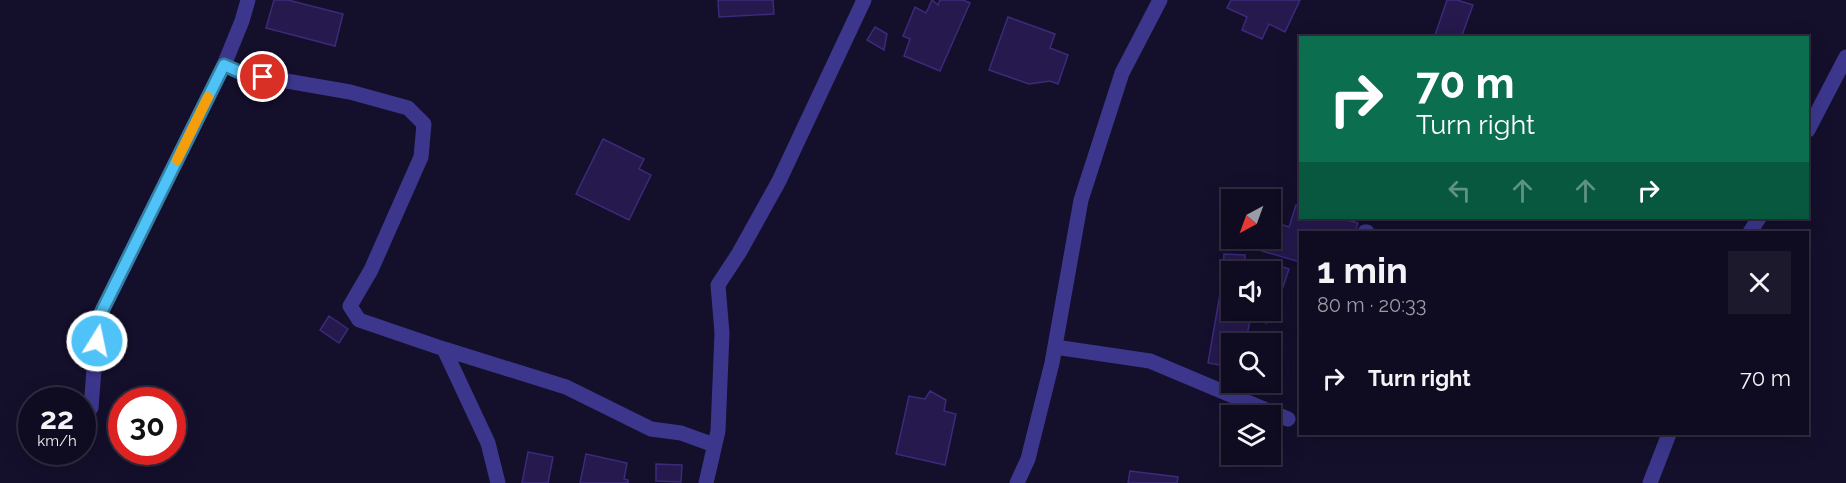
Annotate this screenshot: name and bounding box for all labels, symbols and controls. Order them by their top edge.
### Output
pin [237,51,288,102]
text: 70 m [1416,59,1515,108]
icon: arrive [246,60,279,93]
icon: right [1317,60,1395,138]
text: Turn right [1416,109,1535,140]
icon: left [1443,174,1476,207]
icon: ahead [1506,174,1539,207]
icon: ahead [1569,174,1602,207]
icon: right [1632,174,1665,207]
north arrow [1221,189,1281,249]
map controls [1221,189,1281,465]
text: 1 min [1317,249,1408,291]
button: close [1728,251,1791,314]
button: sound [1221,261,1281,321]
text: 80 m · 20:33 [1317,293,1426,317]
position arrow [65,309,129,373]
button: search [1221,333,1281,393]
icon: right [1317,362,1350,395]
text: Turn right [1368,365,1471,391]
text: 70 m [1740,365,1791,391]
speed limit sign: 30 [108,387,186,465]
text: 22 [40,401,74,436]
button: layers [1221,405,1281,465]
text: km/h [37,432,77,450]

